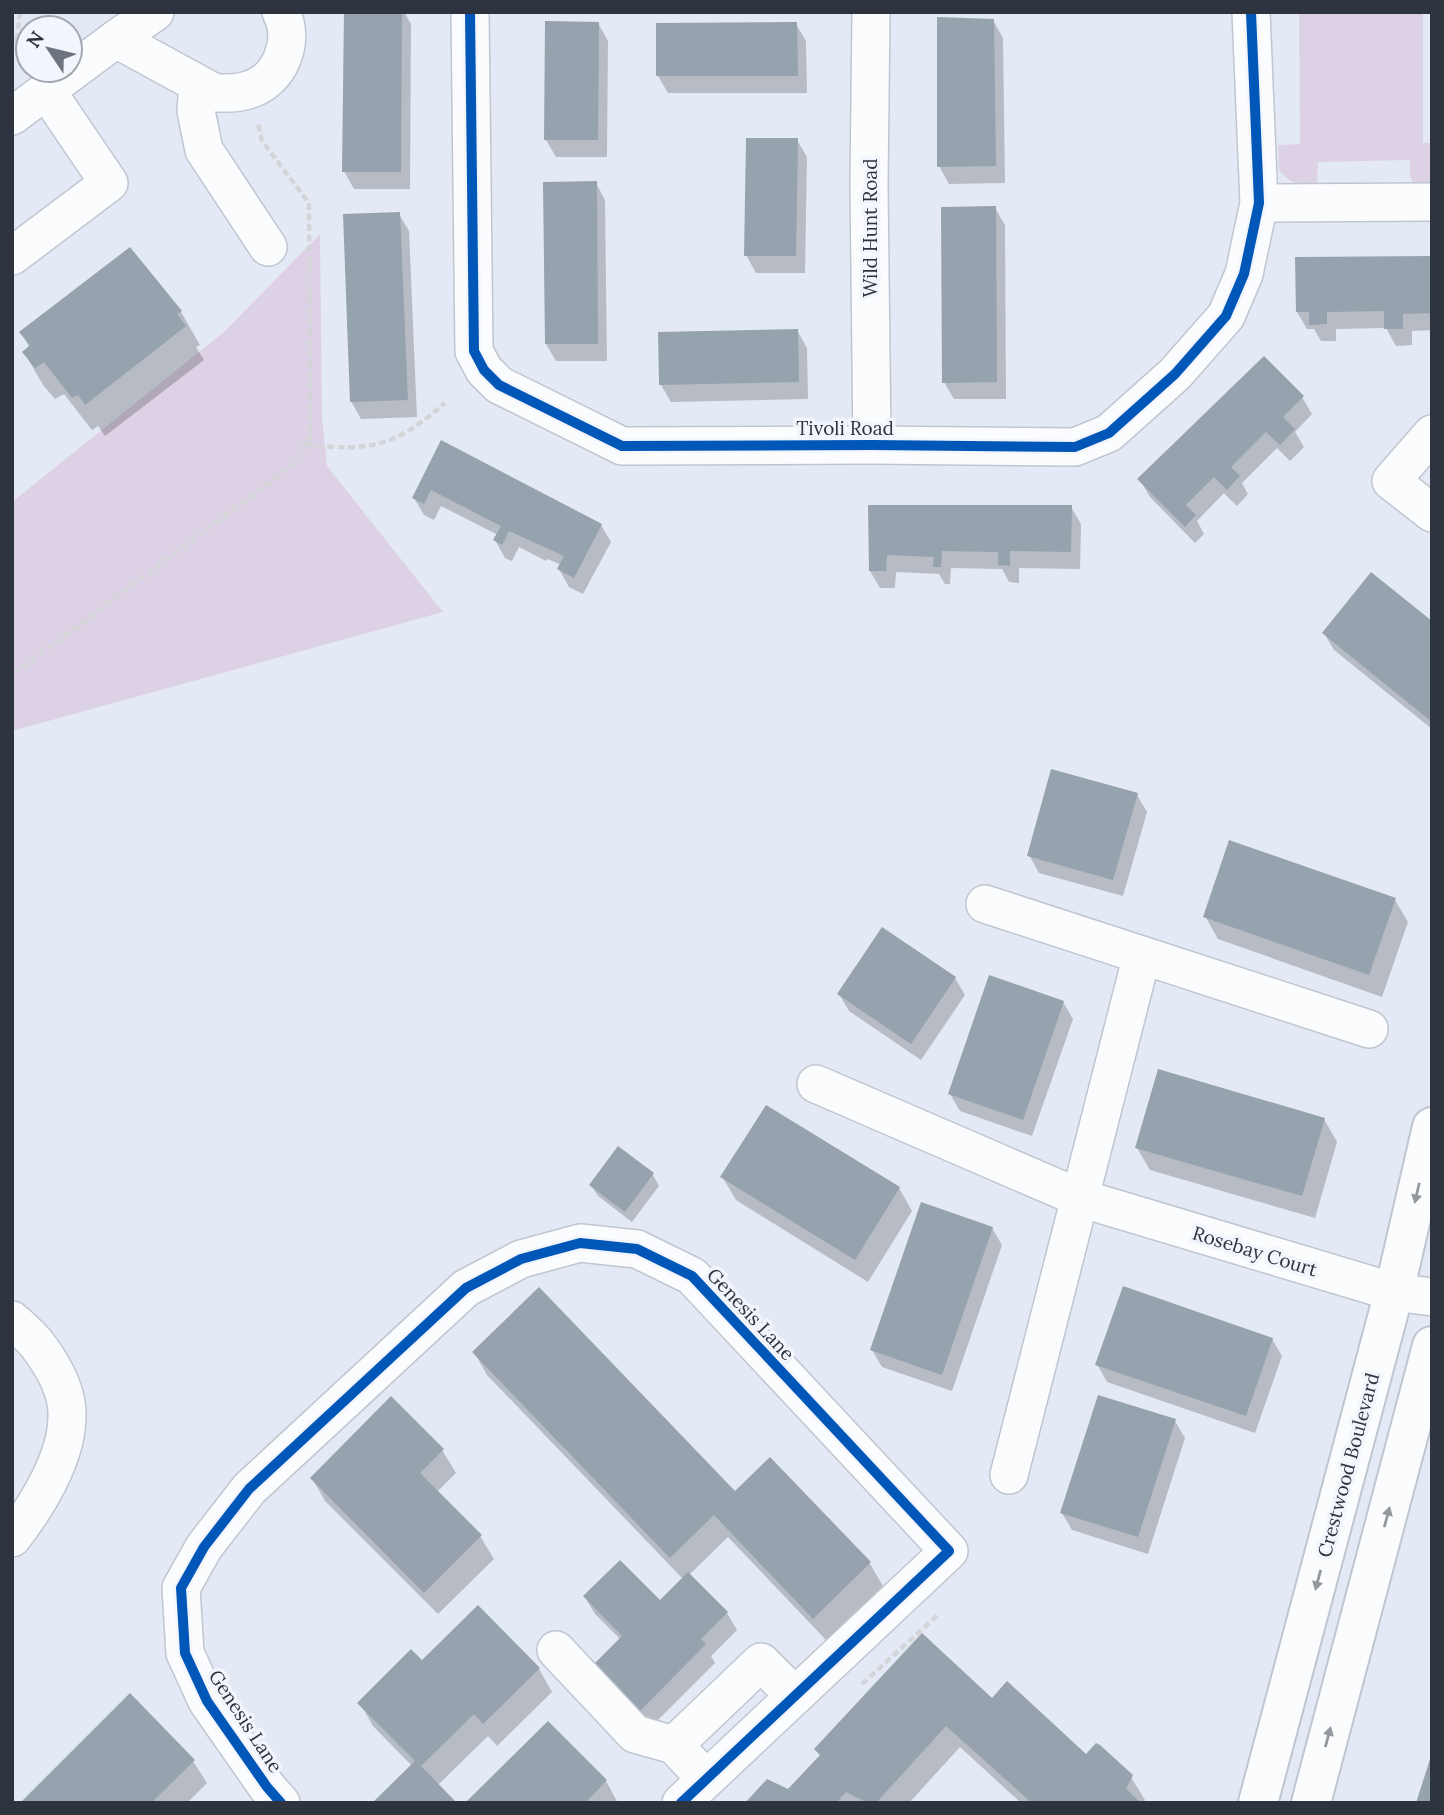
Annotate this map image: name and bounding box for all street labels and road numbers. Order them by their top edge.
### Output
street label: Wild Hunt Road [858,158,882,298]
street label: Tivoli Road [796,416,894,440]
street label: Rosebay Court [1190,1221,1321,1282]
street label: Genesis Lane [702,1263,800,1365]
street label: Crestwood Boulevard [1312,1370,1384,1560]
street label: Genesis Lane [204,1665,288,1777]

